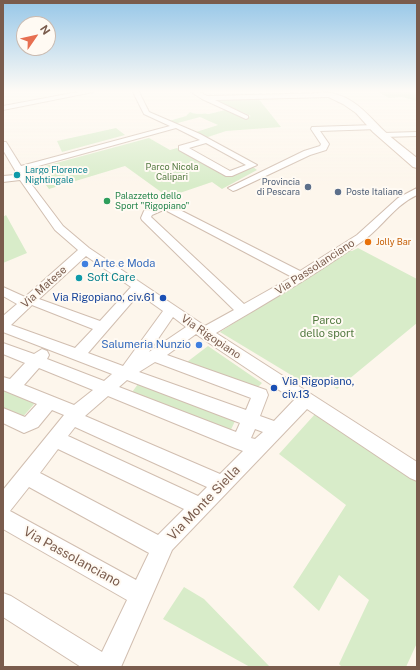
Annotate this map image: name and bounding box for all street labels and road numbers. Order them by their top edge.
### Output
street label: Via Passolanciano [273,236,357,298]
street label: Via Matese [19,263,69,311]
street label: Via Rigopiano [178,312,244,362]
street label: Via Monte Siella [164,462,244,544]
street label: Via Passolanciano [21,524,123,590]

